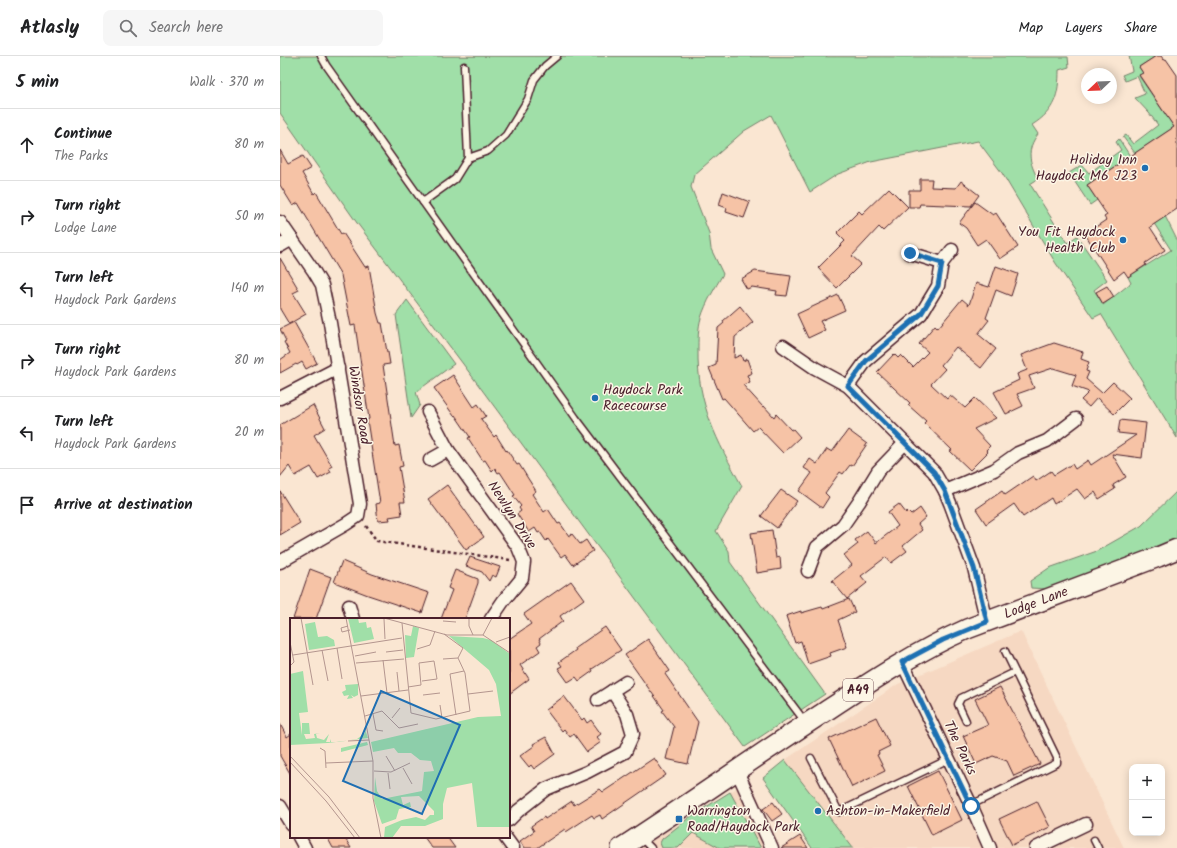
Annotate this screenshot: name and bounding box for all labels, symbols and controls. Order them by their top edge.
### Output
search box [103,10,383,46]
text: Atlasly [20,13,79,43]
text: Search here [149,16,223,40]
icon: search [117,17,139,39]
text: Map [1019,17,1043,39]
text: Layers [1065,17,1103,39]
text: Share [1125,17,1157,39]
north arrow [1081,68,1117,104]
text: 5 min [16,69,59,96]
text: Walk · 370 m [189,72,264,93]
text: Continue [54,122,112,146]
icon: ahead [16,134,38,156]
text: 80 m [234,134,264,155]
text: The Parks [54,146,108,167]
place label: Holiday Inn Haydock M6 J23 [1036,149,1137,187]
marker: Holiday Inn Haydock M6 J23 [1140,163,1150,173]
text: Turn right [54,194,121,218]
icon: right [16,206,38,228]
text: 50 m [235,206,264,227]
text: Lodge Lane [54,218,117,239]
place label: You Fit Haydock Health Club [1018,221,1116,259]
marker: You Fit Haydock Health Club [1118,235,1128,245]
route end [901,244,919,262]
text: Turn left [54,266,114,290]
icon: left [16,278,38,300]
text: 140 m [231,278,264,299]
text: Haydock Park Gardens [54,290,176,311]
text: Turn right [54,338,121,362]
icon: right [16,350,38,372]
text: 80 m [234,350,264,371]
text: Haydock Park Gardens [54,362,176,383]
street label: Windsor Road [342,364,376,447]
place label: Haydock Park Racecourse [603,379,683,417]
marker: Haydock Park Racecourse [590,393,600,403]
text: Turn left [54,410,114,434]
icon: left [16,422,38,444]
text: 20 m [234,422,264,443]
text: Haydock Park Gardens [54,434,176,455]
street label: Newlyn Drive [482,477,543,554]
text: Arrive at destination [54,493,193,517]
icon: arrive [16,494,38,516]
street label: Lodge Lane [1001,580,1072,625]
inset map [290,618,510,838]
road number: A49 [843,679,873,701]
street label: The Parks [937,717,983,779]
map controls [1129,764,1165,836]
button: + [1129,764,1165,800]
route start [962,797,980,815]
place label: Warrington Road/Haydock Park [687,800,800,838]
place label: Ashton-in-Makerfield [826,800,951,822]
button: − [1129,800,1165,836]
marker: Ashton-in-Makerfield [813,806,823,816]
marker: Warrington Road/Haydock Park [674,814,684,824]

